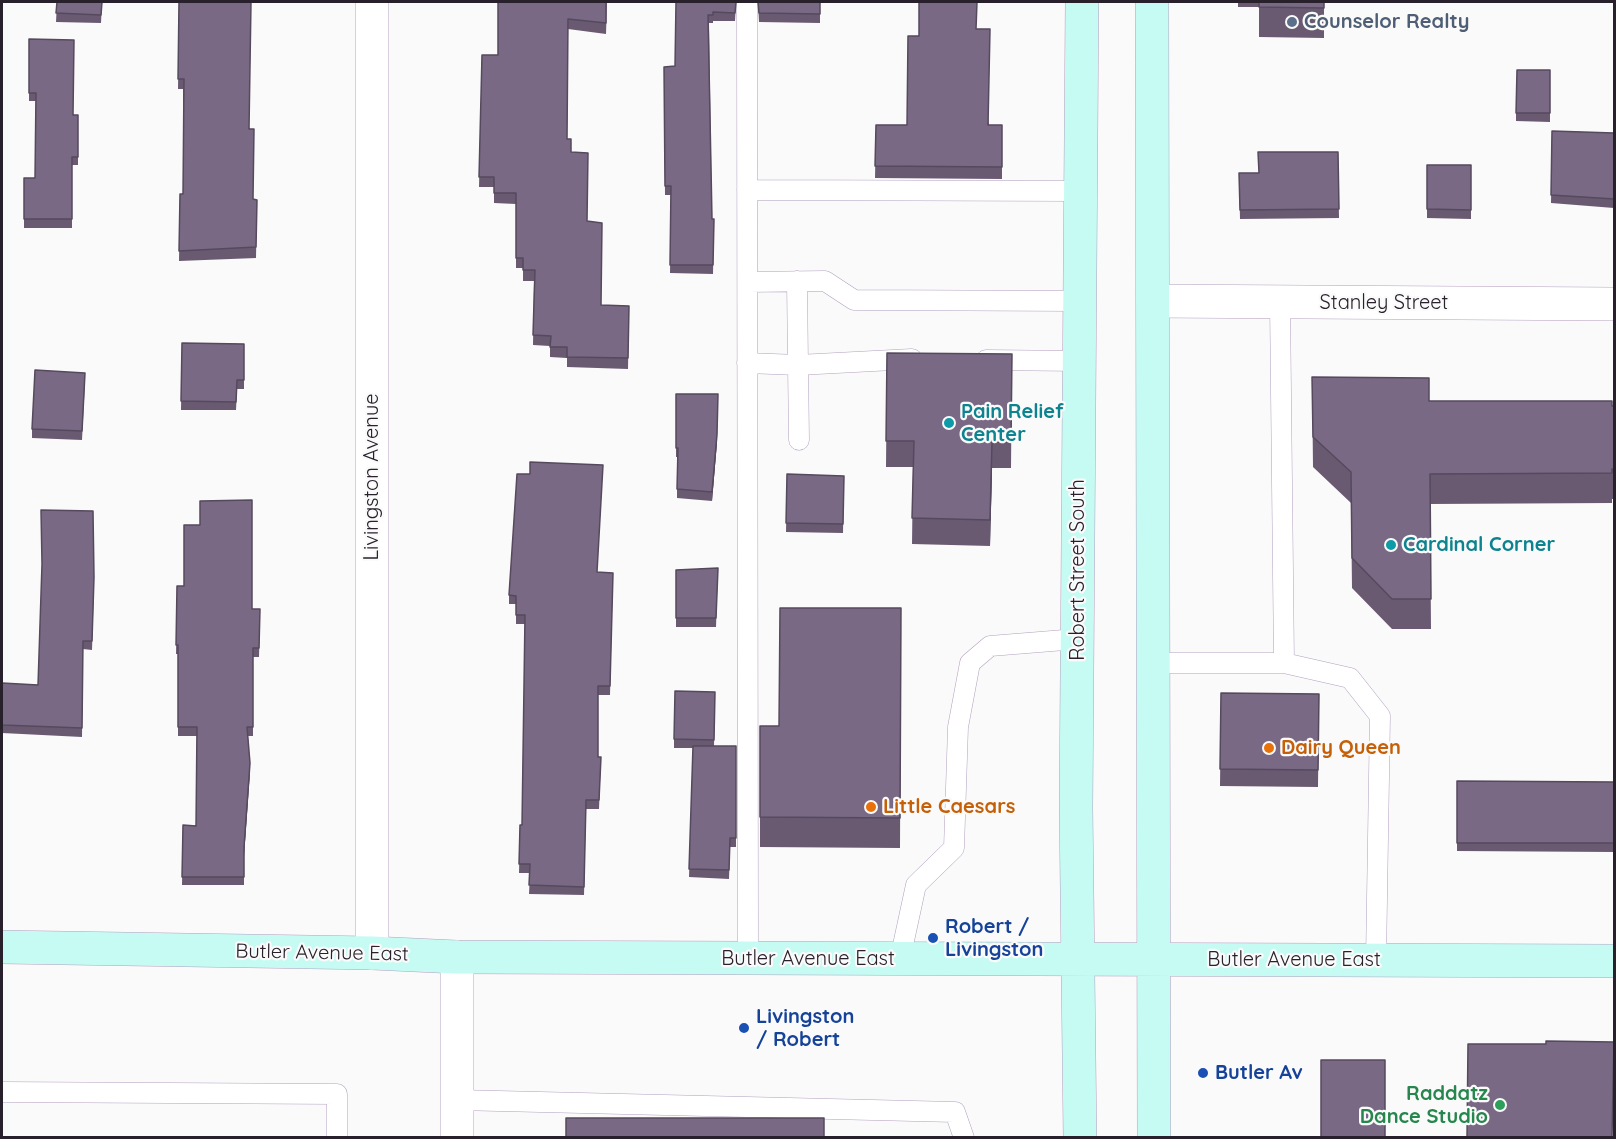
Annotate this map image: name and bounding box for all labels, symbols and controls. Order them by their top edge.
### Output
place label: Counselor Realty [1304,10,1469,34]
marker: Counselor Realty [1285,15,1299,29]
street label: Stanley Street [1320,291,1448,315]
street label: Livingston Avenue [360,393,384,561]
place label: Pain Relief Center [961,400,1064,447]
marker: Pain Relief Center [942,416,956,430]
street label: Robert Street South [1066,479,1090,661]
place label: Cardinal Corner [1403,533,1555,557]
marker: Cardinal Corner [1384,538,1398,552]
place label: Dairy Queen [1281,736,1401,760]
marker: Dairy Queen [1262,741,1276,755]
place label: Little Caesars [883,795,1015,819]
marker: Little Caesars [864,800,878,814]
place label: Robert / Livingston [945,915,1044,962]
marker: Robert / Livingston [926,931,940,945]
street label: Butler Avenue East [235,939,409,967]
street label: Butler Avenue East [721,947,895,971]
street label: Butler Avenue East [1207,948,1381,972]
place label: Livingston / Robert [756,1005,855,1052]
marker: Livingston / Robert [737,1021,751,1035]
place label: Butler Av [1215,1061,1303,1085]
marker: Butler Av [1196,1066,1210,1080]
place label: Raddatz Dance Studio [1360,1082,1488,1129]
marker: Raddatz Dance Studio [1493,1098,1507,1112]

